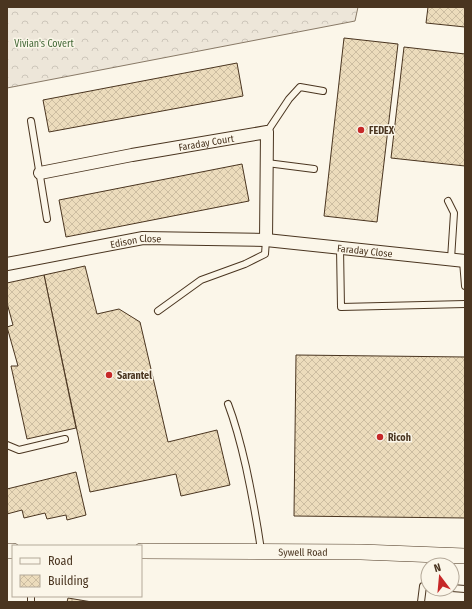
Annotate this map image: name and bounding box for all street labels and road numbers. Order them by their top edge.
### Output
street label: Faraday Court [178,133,236,154]
street label: Edison Close [109,233,161,251]
street label: Faraday Close [336,243,393,260]
street label: Sywell Road [278,547,328,559]

